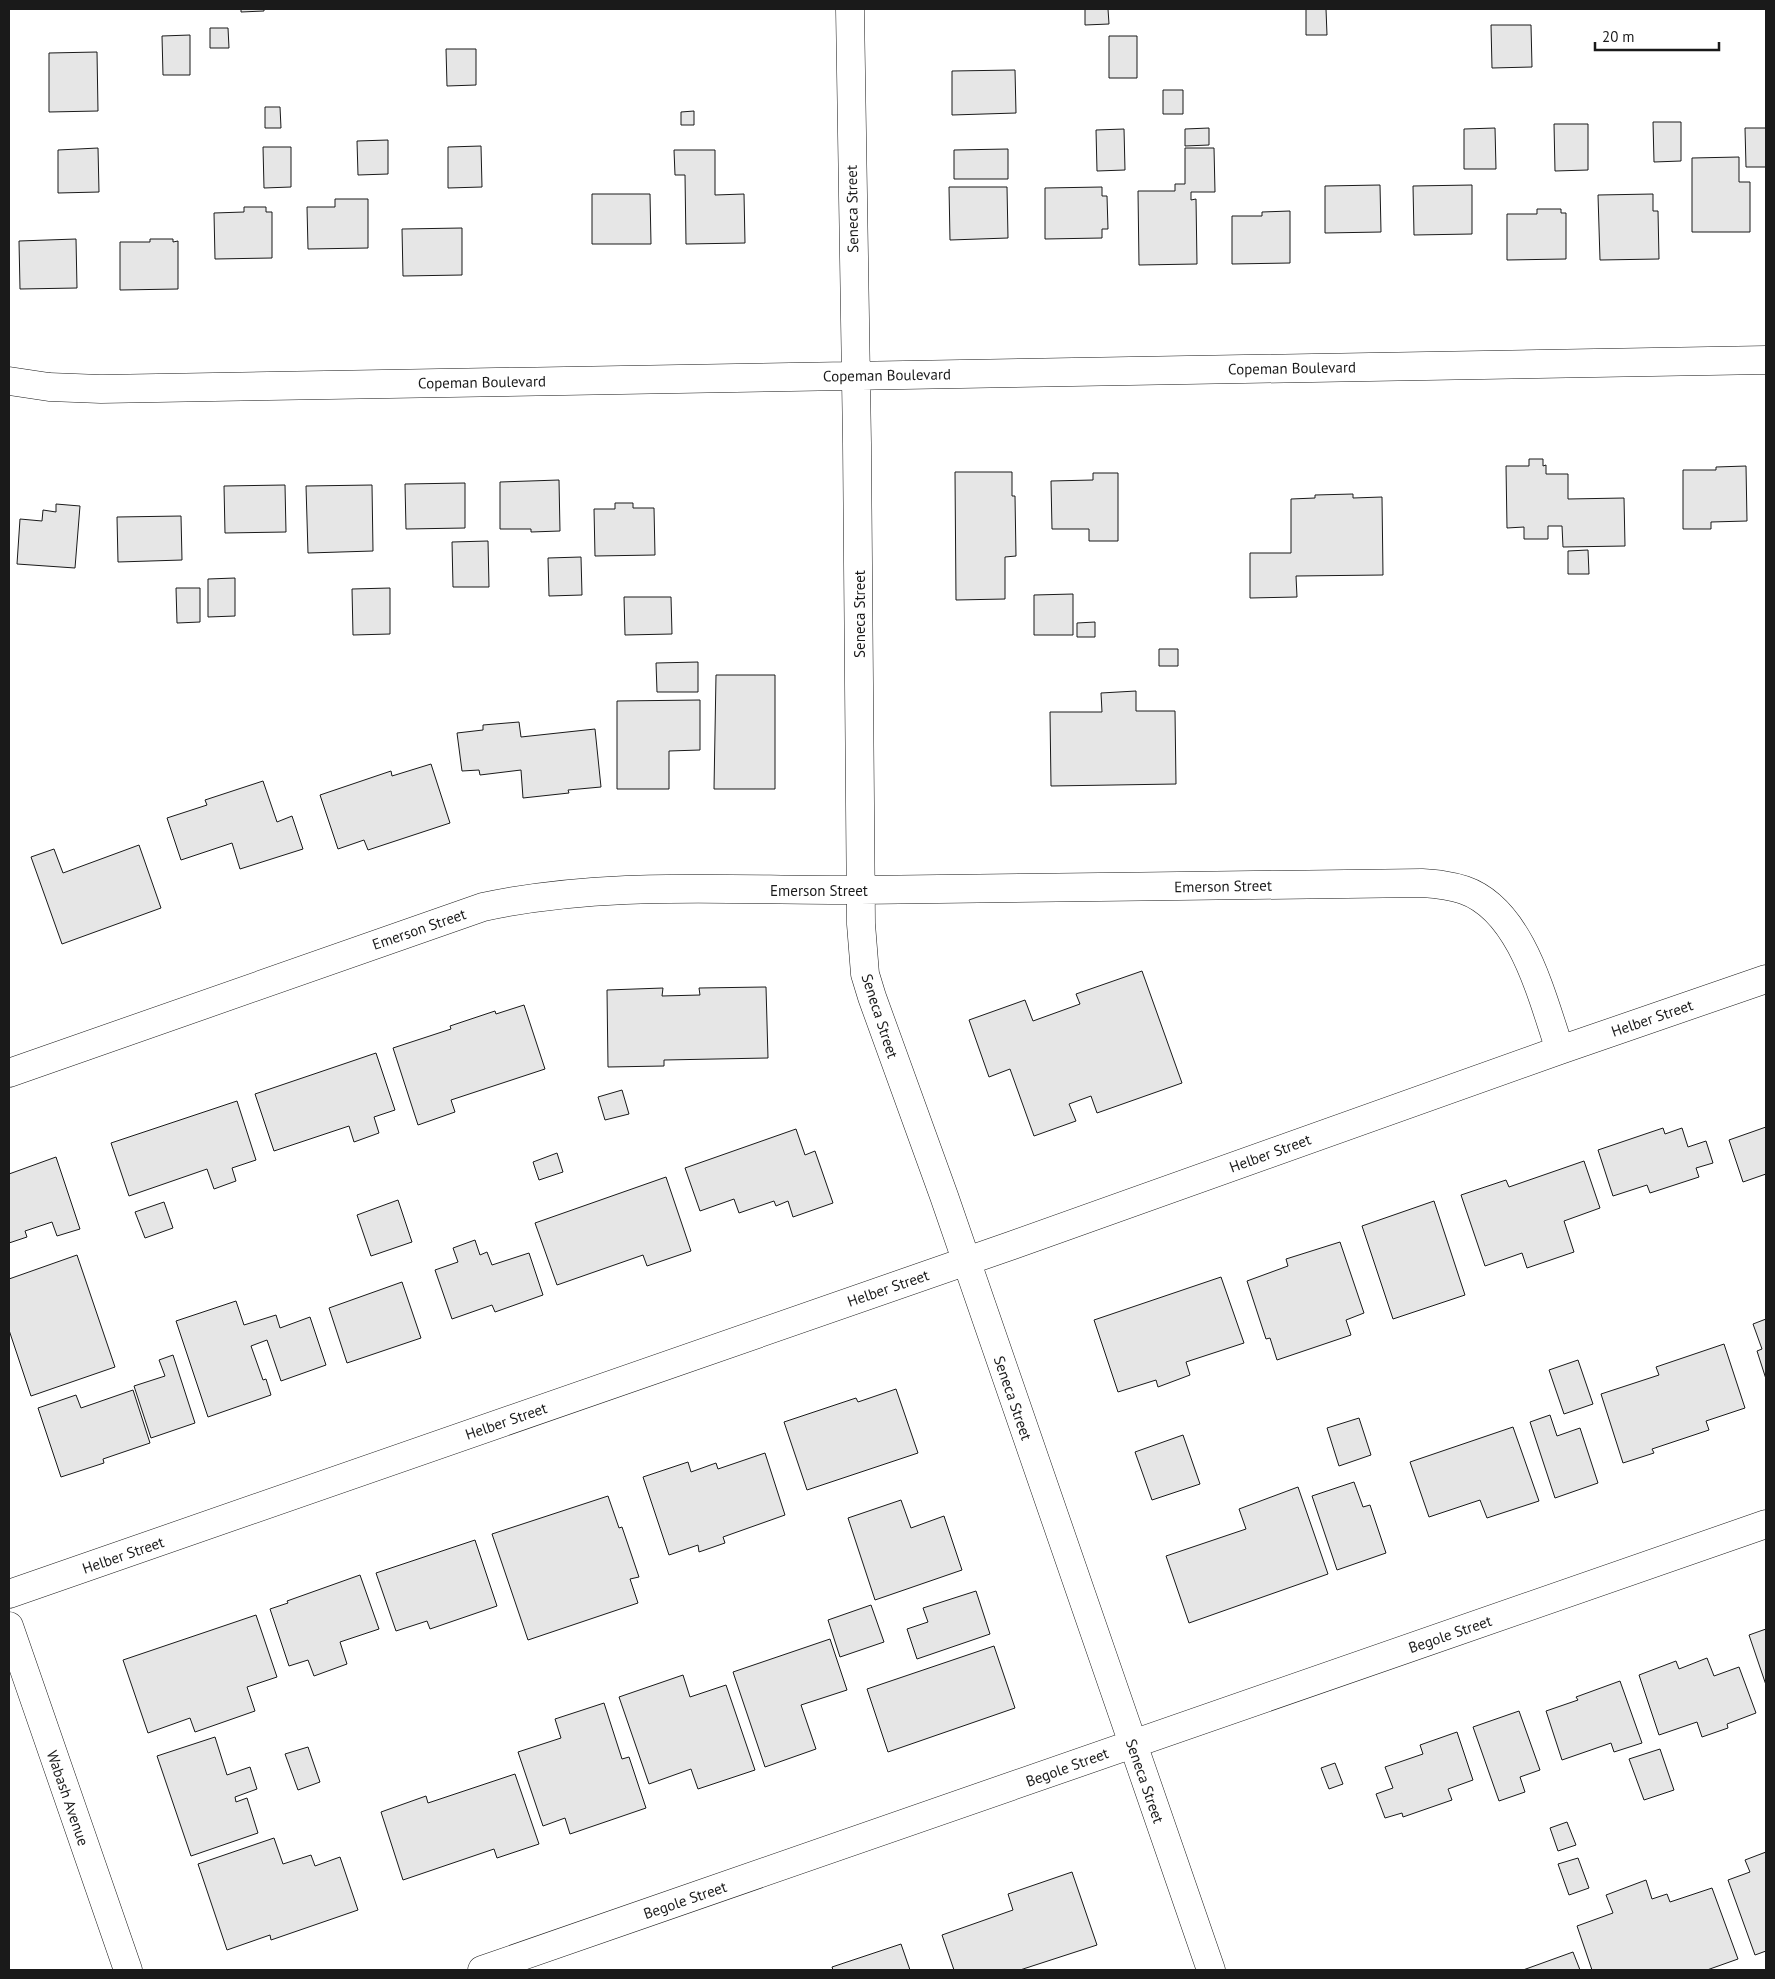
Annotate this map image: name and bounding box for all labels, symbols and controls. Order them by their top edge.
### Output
scale bar [1595,20,1719,52]
text: 20 m [1602,27,1635,46]
street label: Seneca Street [842,165,862,253]
street label: Copeman Boulevard [1228,357,1356,379]
street label: Copeman Boulevard [823,364,951,386]
street label: Copeman Boulevard [418,371,546,393]
street label: Seneca Street [850,570,869,658]
street label: Emerson Street [1174,876,1272,896]
street label: Emerson Street [770,881,868,900]
street label: Emerson Street [370,904,468,954]
street label: Seneca Street [857,971,903,1061]
street label: Helber Street [1609,995,1695,1041]
street label: Helber Street [1227,1129,1313,1177]
street label: Helber Street [845,1265,931,1311]
street label: Seneca Street [990,1353,1036,1443]
street label: Helber Street [463,1398,549,1444]
street label: Helber Street [80,1532,166,1578]
street label: Begole Street [1406,1611,1494,1657]
street label: Seneca Street [1122,1736,1168,1826]
street label: Begole Street [1023,1743,1111,1791]
street label: Wabash Avenue [43,1748,93,1848]
street label: Begole Street [641,1877,729,1923]

